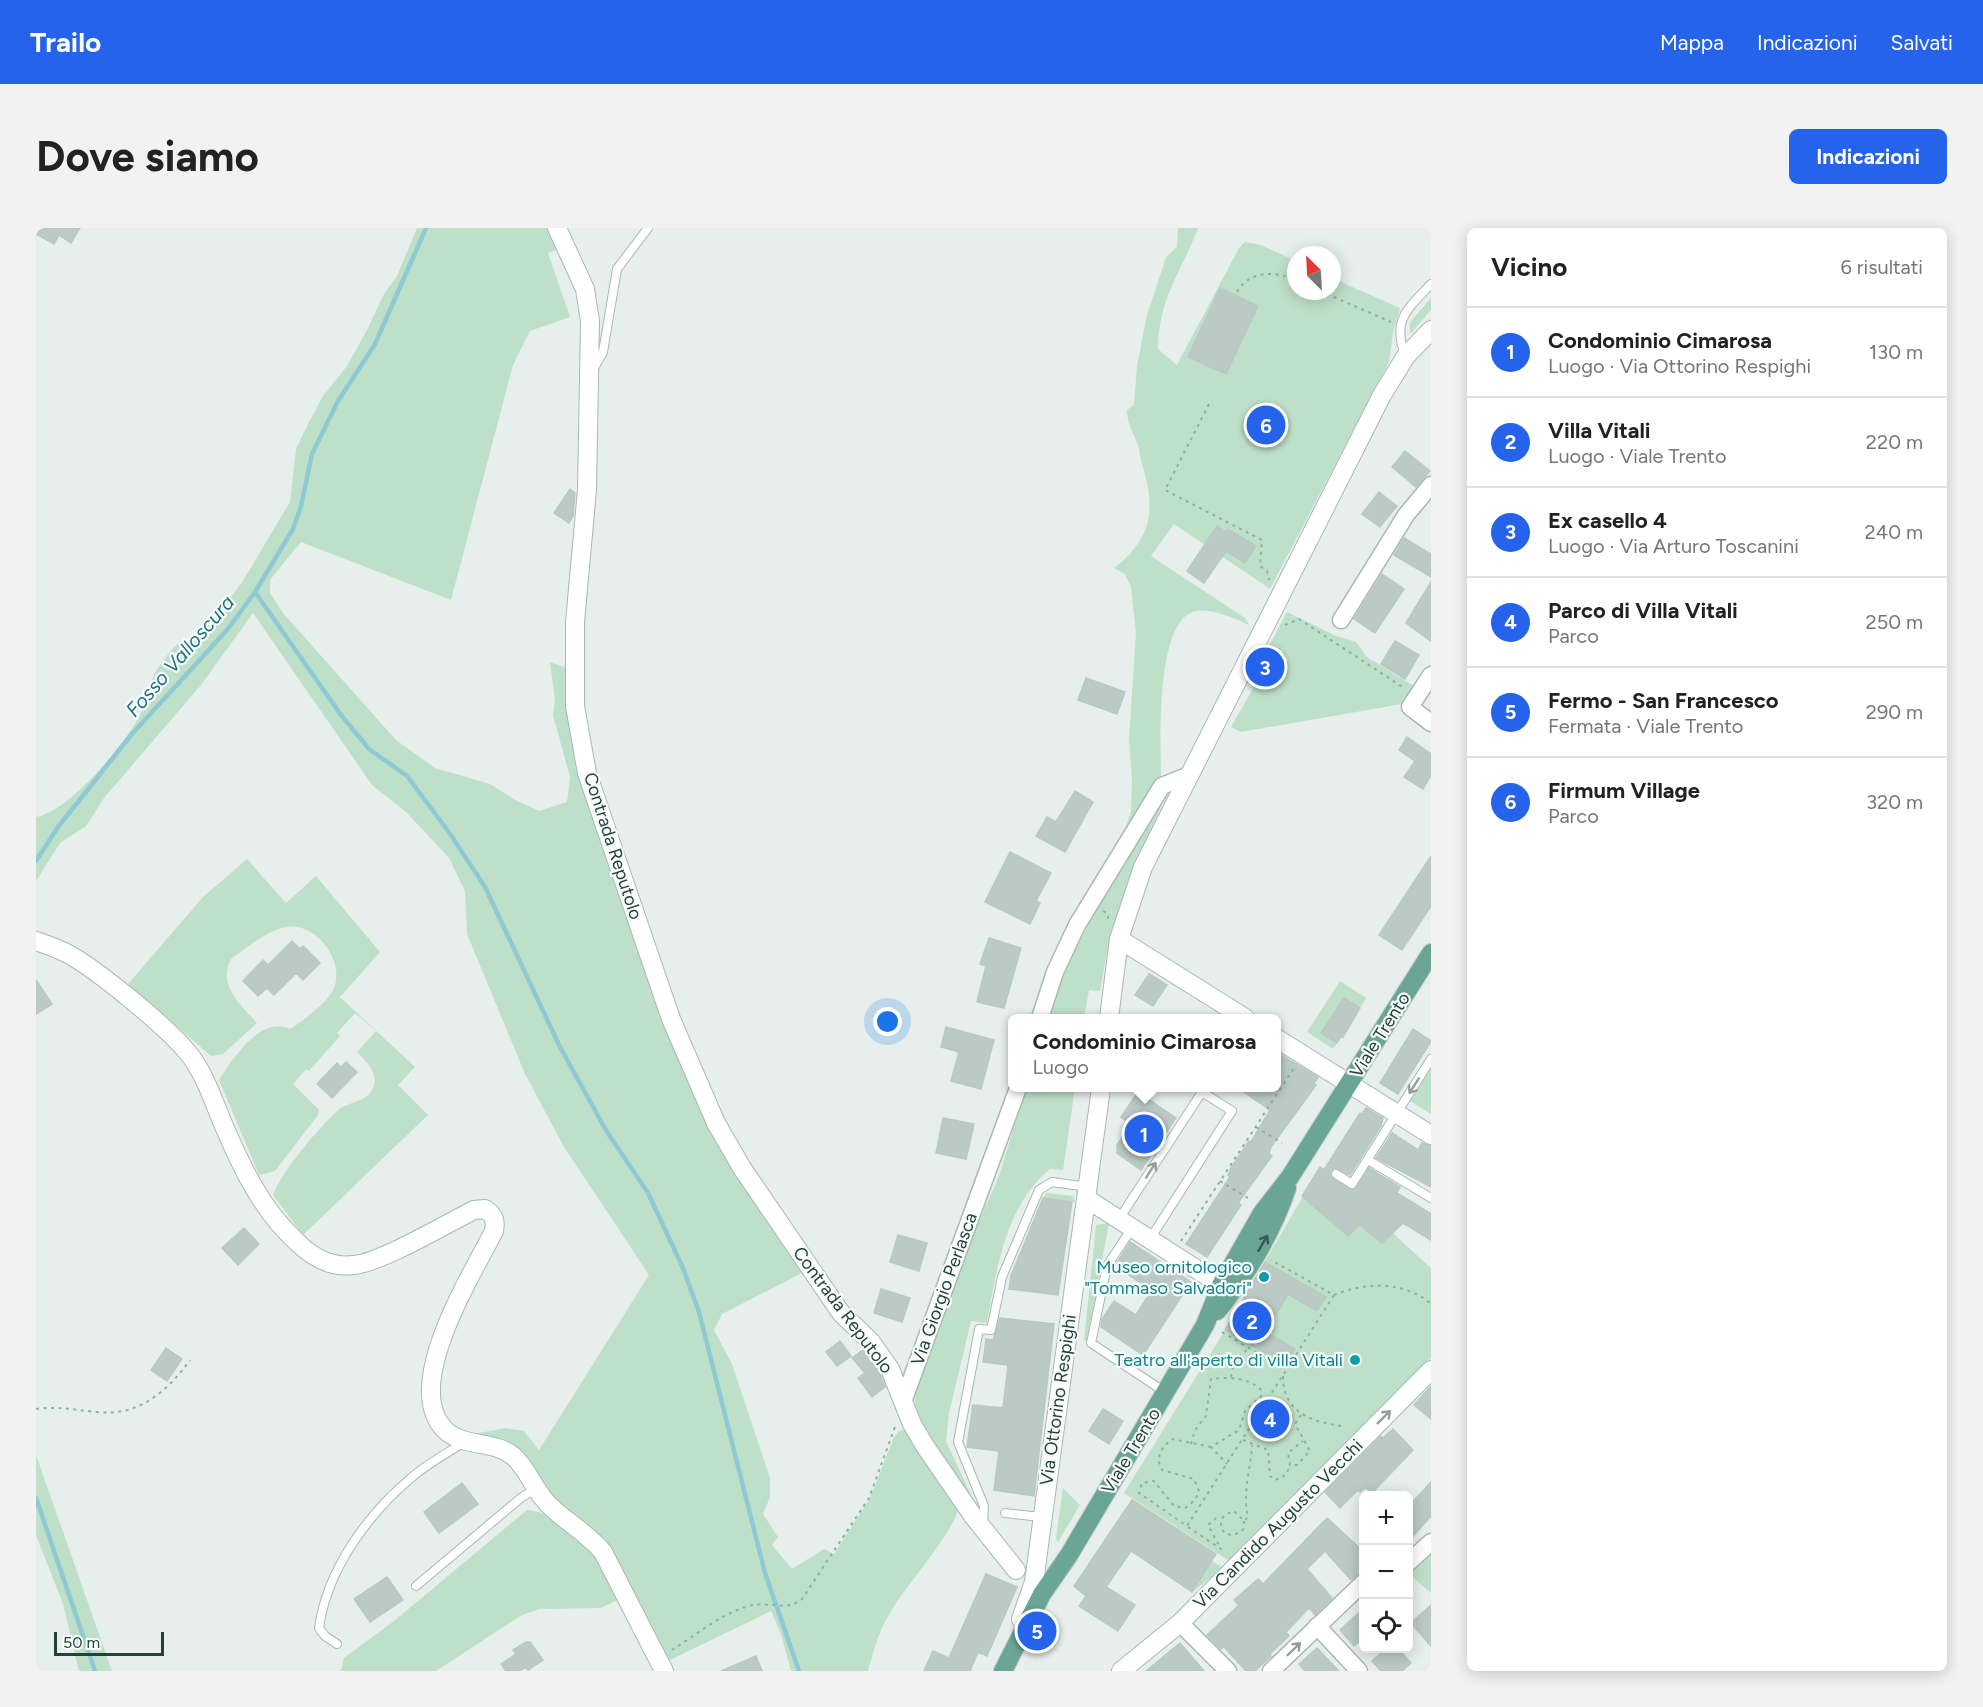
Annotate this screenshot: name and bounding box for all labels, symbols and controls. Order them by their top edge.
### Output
text: Trailo [30,25,101,59]
text: Mappa [1660,30,1724,55]
text: Indicazioni [1757,30,1858,55]
text: Salvati [1891,30,1953,55]
button: Indicazioni [1789,129,1947,184]
text: Dove siamo [36,131,259,182]
north arrow [1287,246,1341,300]
text: Vicino [1491,251,1567,283]
text: 6 risultati [1841,255,1923,279]
text: Condominio Cimarosa [1548,327,1772,354]
text: 1 [1506,340,1515,364]
text: 130 m [1869,340,1923,364]
text: Luogo · Via Ottorino Respighi [1548,354,1811,378]
pin: 6 [1246,402,1286,448]
text: Villa Vitali [1548,417,1651,444]
text: 2 [1505,430,1516,454]
text: 220 m [1866,430,1923,454]
text: Luogo · Viale Trento [1548,444,1726,468]
text: Ex casello 4 [1548,507,1667,534]
text: 3 [1505,520,1516,544]
text: 240 m [1865,520,1923,544]
text: Luogo · Via Arturo Toscanini [1548,534,1799,558]
water label: Fosso Valloscura [121,590,239,722]
text: Parco di Villa Vitali [1548,597,1738,624]
text: 4 [1504,610,1517,634]
text: 250 m [1866,610,1923,634]
text: Parco [1548,624,1599,648]
pin: 3 [1246,644,1284,690]
text: Fermo - San Francesco [1548,687,1779,714]
text: 5 [1505,700,1516,724]
text: 290 m [1866,700,1923,724]
text: Fermata · Viale Trento [1548,714,1743,738]
street label: Contrada Reputolo [579,770,647,922]
text: Firmum Village [1548,777,1700,804]
text: 6 [1505,790,1516,814]
text: 320 m [1866,790,1923,814]
text: Parco [1548,804,1599,828]
street label: Viale Trento [1345,988,1415,1082]
your location [873,1007,902,1036]
popup [1008,1014,1281,1092]
text: Condominio Cimarosa [1032,1028,1257,1055]
text: Luogo [1032,1055,1089,1079]
one-way arrow [1408,1078,1420,1094]
pin: 1 [1124,1112,1164,1156]
one-way arrow [1145,1162,1157,1179]
street label: Via Giorgio Perlasca [906,1210,982,1368]
one-way arrow [1257,1235,1269,1252]
street label: Contrada Reputolo [788,1242,898,1378]
place label: Museo ornitologico "Tommaso Salvadori" [1084,1256,1252,1299]
marker: Museo ornitologico "Tommaso Salvadori" [1257,1270,1271,1284]
pin: 2 [1232,1298,1272,1344]
street label: Via Ottorino Respighi [1035,1313,1081,1487]
place label: Teatro all'aperto di villa Vitali [1114,1349,1343,1371]
marker: Teatro all'aperto di villa Vitali [1348,1353,1362,1367]
pin: 4 [1250,1396,1290,1442]
street label: Viale Trento [1097,1404,1165,1498]
one-way arrow [1377,1410,1392,1425]
street label: Via Candido Augusto Vecchi [1189,1435,1367,1613]
map controls [1359,1491,1413,1653]
button: + [1359,1491,1413,1545]
button: − [1359,1545,1413,1599]
button: locate [1359,1599,1413,1653]
pin: 5 [1018,1608,1056,1654]
scale bar [54,1629,164,1656]
text: 50 m [63,1633,100,1652]
one-way arrow [1287,1641,1302,1656]

